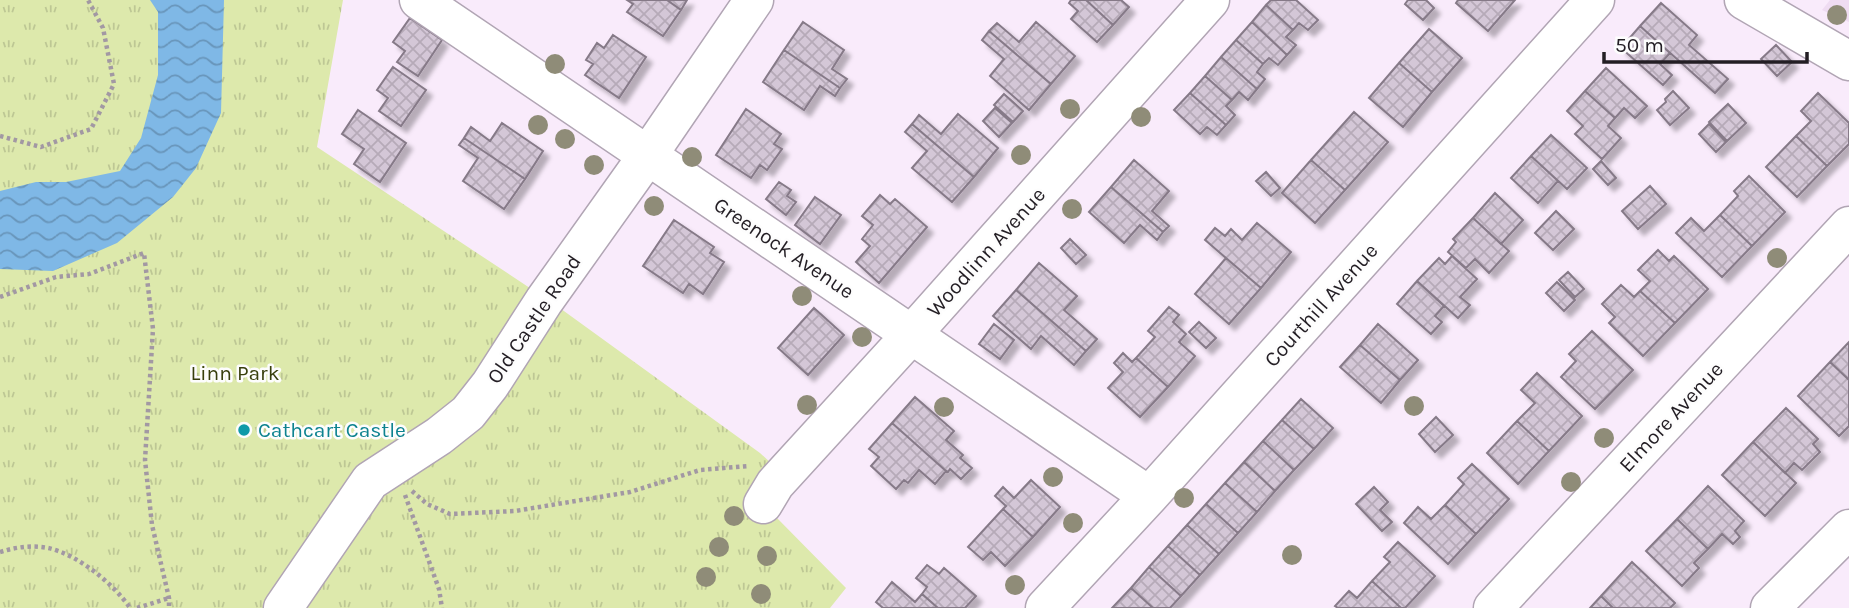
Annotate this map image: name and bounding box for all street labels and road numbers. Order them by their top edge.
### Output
street label: Woodlinn Avenue [922,183,1050,321]
street label: Greenock Avenue [709,192,859,304]
street label: Courthill Avenue [1259,239,1383,371]
street label: Old Castle Road [482,250,586,388]
street label: Elmore Avenue [1614,357,1728,477]

